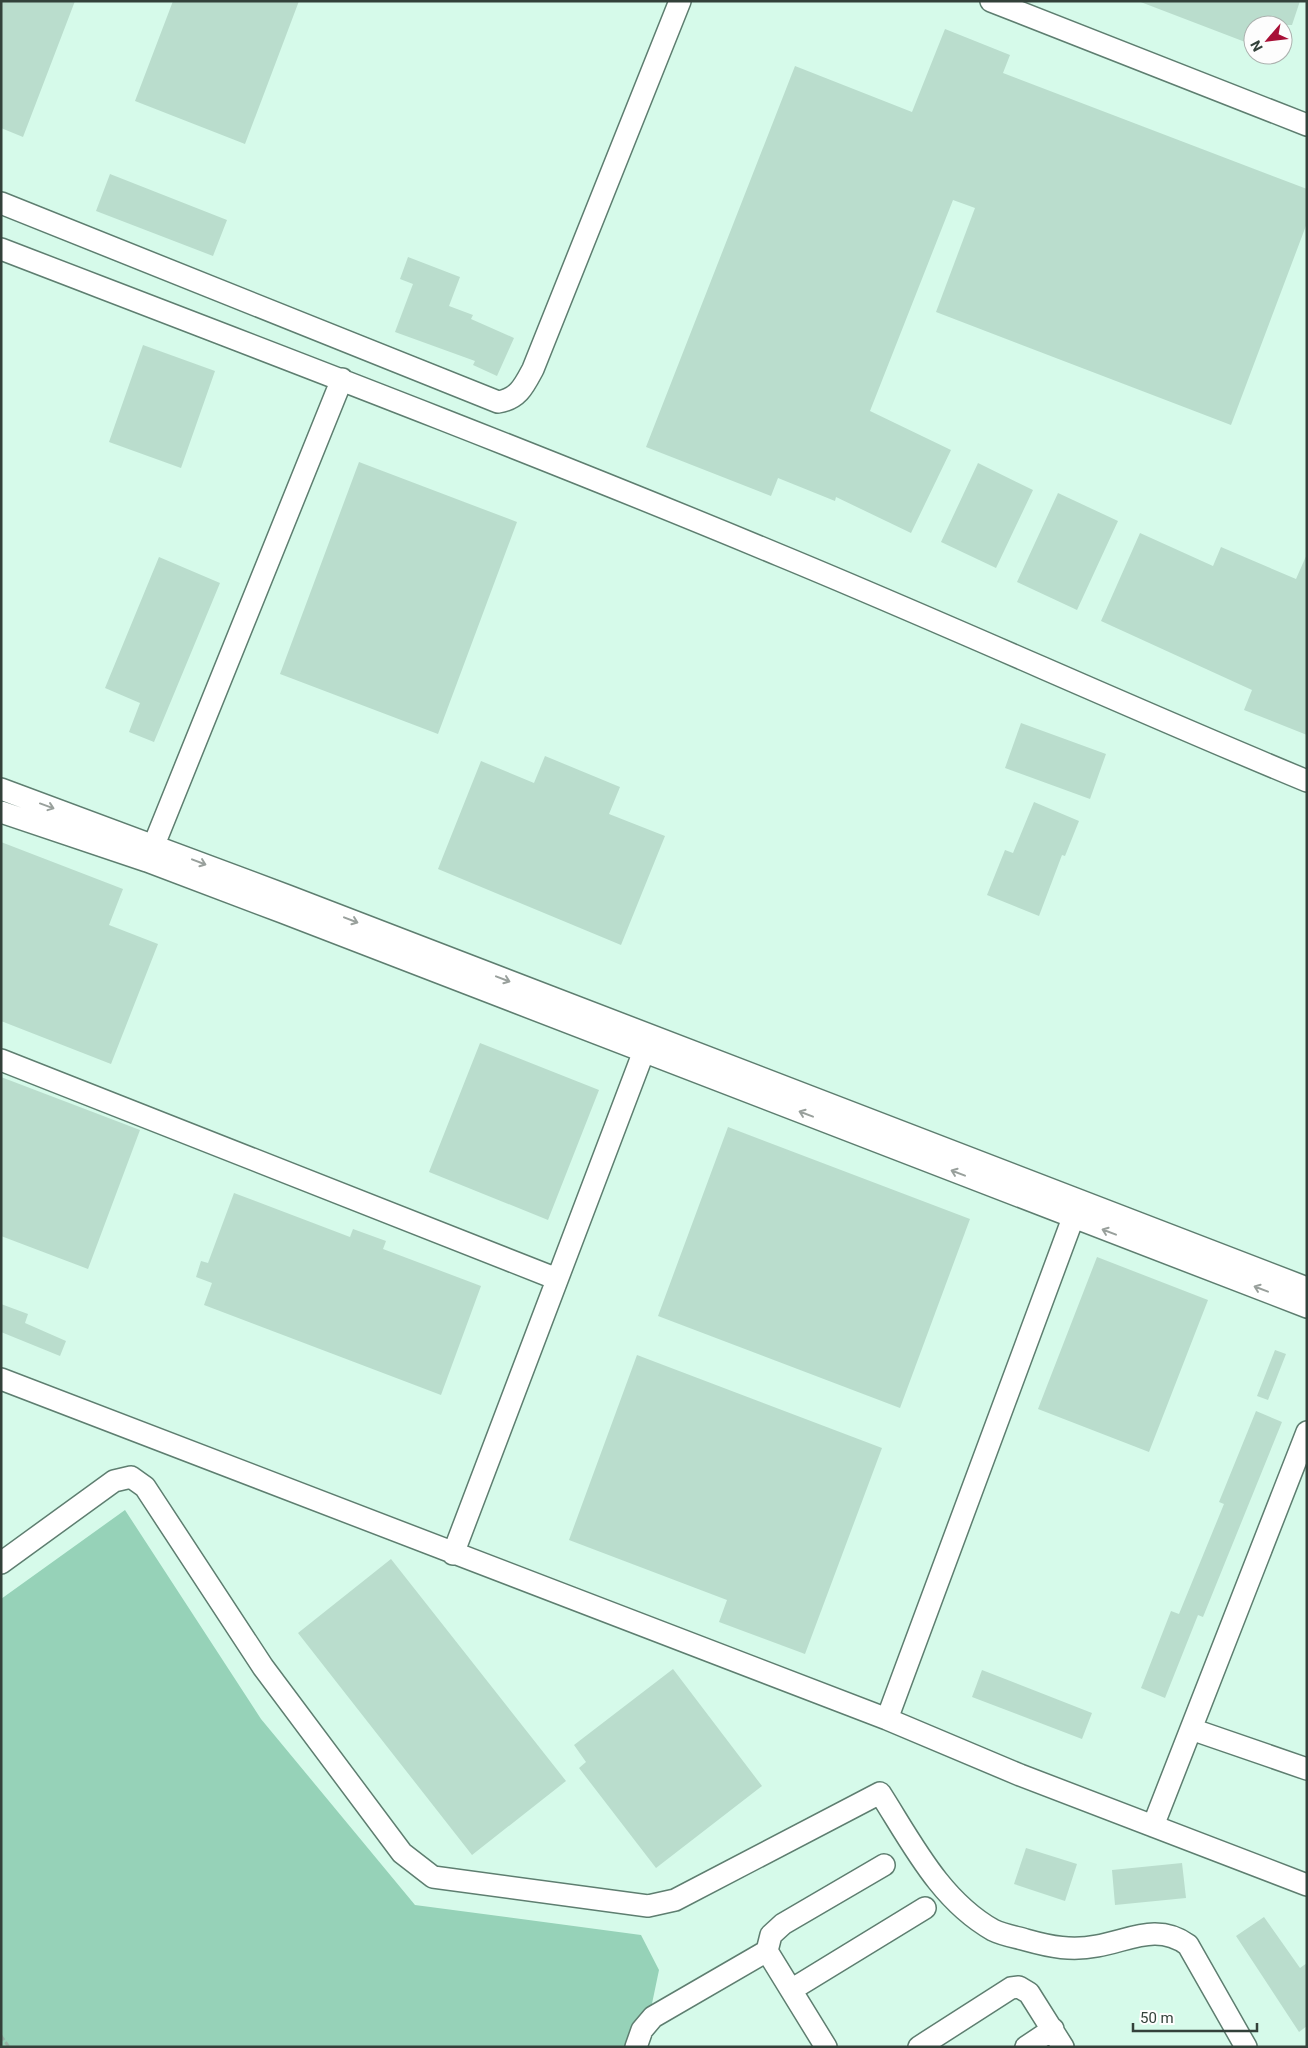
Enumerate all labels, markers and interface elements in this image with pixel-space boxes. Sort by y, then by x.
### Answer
north arrow [1243,15,1293,65]
text: N [1247,38,1266,54]
one-way arrow [39,802,54,811]
one-way arrow [191,858,207,867]
one-way arrow [343,916,358,925]
one-way arrow [495,974,510,984]
one-way arrow [799,1109,814,1119]
one-way arrow [950,1168,966,1177]
one-way arrow [1102,1227,1117,1236]
one-way arrow [1254,1284,1269,1293]
scale bar [1133,2000,1257,2032]
text: 50 m [1140,2009,1174,2027]

